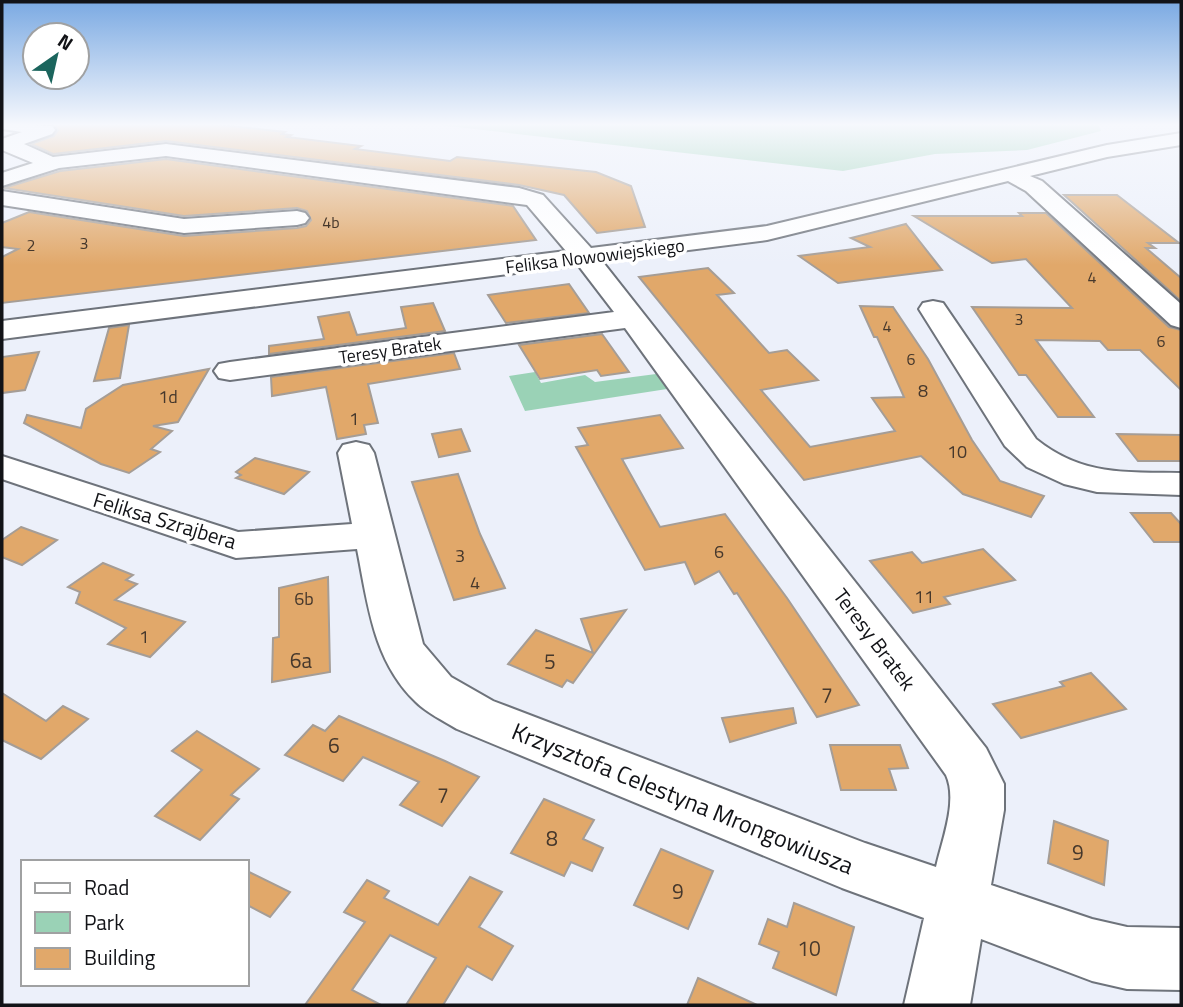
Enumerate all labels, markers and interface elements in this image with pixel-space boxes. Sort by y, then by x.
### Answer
north arrow [21,21,91,91]
text: N [52,26,79,57]
house number: 4b [322,210,340,234]
house number: 3 [80,231,88,255]
street label: Feliksa Nowowiejskiego [504,232,686,280]
house number: 2 [27,233,35,257]
house number: 4 [1088,265,1097,289]
house number: 3 [1015,307,1023,331]
house number: 4 [883,314,892,338]
street label: Teresy Bratek [337,329,443,371]
house number: 6 [1157,329,1166,353]
house number: 6 [907,347,916,371]
house number: 8 [918,377,928,404]
house number: 1d [158,383,178,410]
house number: 1 [349,405,359,432]
house number: 10 [947,438,967,465]
street label: Feliksa Szrajbera [89,483,241,557]
house number: 6 [714,538,724,565]
house number: 3 [455,542,465,569]
house number: 4 [470,569,480,596]
street label: Teresy Bratek [826,581,924,697]
house number: 11 [914,583,934,610]
house number: 6b [294,585,314,612]
house number: 1 [139,623,149,650]
house number: 6a [290,644,313,676]
house number: 5 [544,645,556,677]
house number: 7 [821,679,833,711]
street label: Krzysztofa Celestyna Mrongowiusza [507,713,859,883]
house number: 6 [328,729,340,761]
house number: 7 [437,779,449,811]
house number: 8 [546,822,558,854]
house number: 9 [1072,836,1084,868]
legend [21,860,248,986]
text: Road [84,871,129,903]
house number: 9 [672,875,684,907]
text: Park [84,906,124,938]
house number: 10 [797,932,821,964]
text: Building [84,941,156,973]

